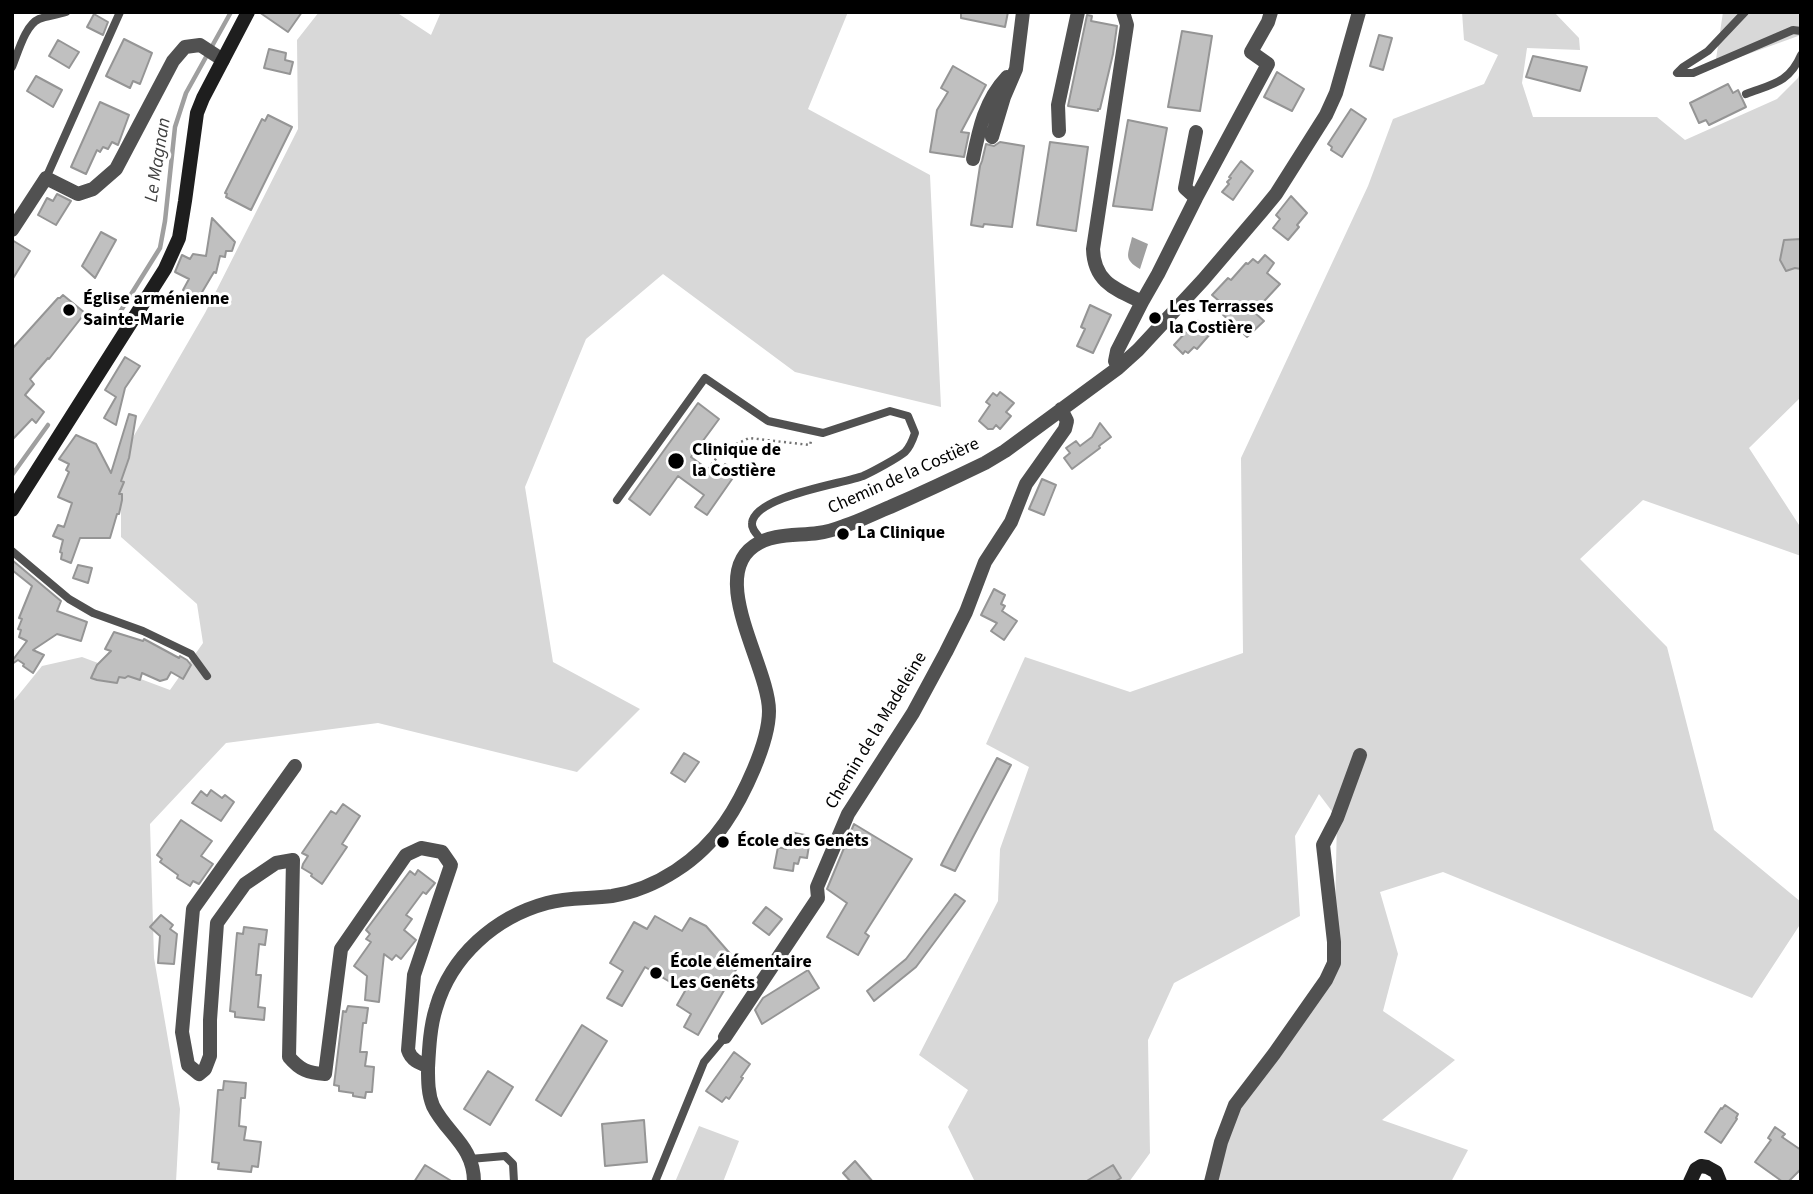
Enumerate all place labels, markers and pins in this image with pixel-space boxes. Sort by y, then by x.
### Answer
place label: Église arménienne Sainte-Marie [83,289,229,332]
place label: Les Terrasses la Costière [1169,297,1273,340]
marker: Église arménienne Sainte-Marie [61,302,77,318]
marker: Les Terrasses la Costière [1147,310,1163,326]
place label: Clinique de la Costière [692,440,781,482]
marker: Clinique de la Costière [666,451,686,471]
place label: La Clinique [857,523,945,545]
marker: La Clinique [835,526,851,542]
place label: École des Genêts [737,831,869,853]
marker: École des Genêts [715,834,731,850]
place label: École élémentaire Les Genêts [670,952,812,995]
marker: École élémentaire Les Genêts [648,965,664,981]

